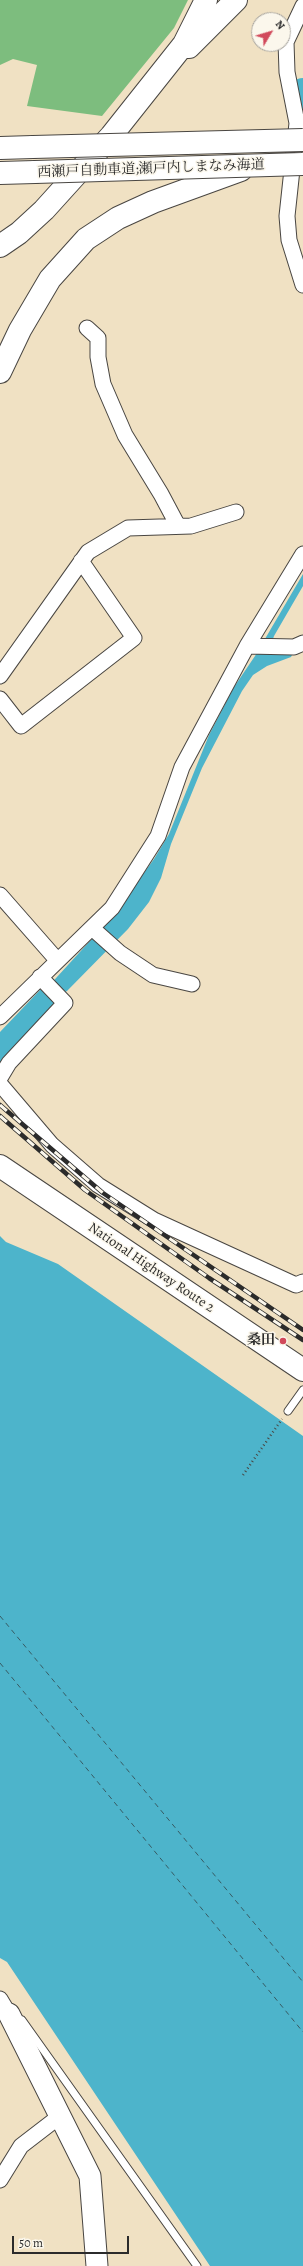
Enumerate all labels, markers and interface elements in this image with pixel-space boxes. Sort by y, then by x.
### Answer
north arrow [251,12,291,52]
text: N [272,17,288,33]
street label: 西瀬戸自動車道;瀬戸内しまなみ海道 [37,157,265,181]
street label: National Highway Route 2 [85,1219,217,1317]
place label: 桑田 [247,1333,275,1349]
marker: 桑田 [278,1336,288,1346]
scale bar [14,2228,131,2254]
text: 50 m [19,2235,43,2251]

